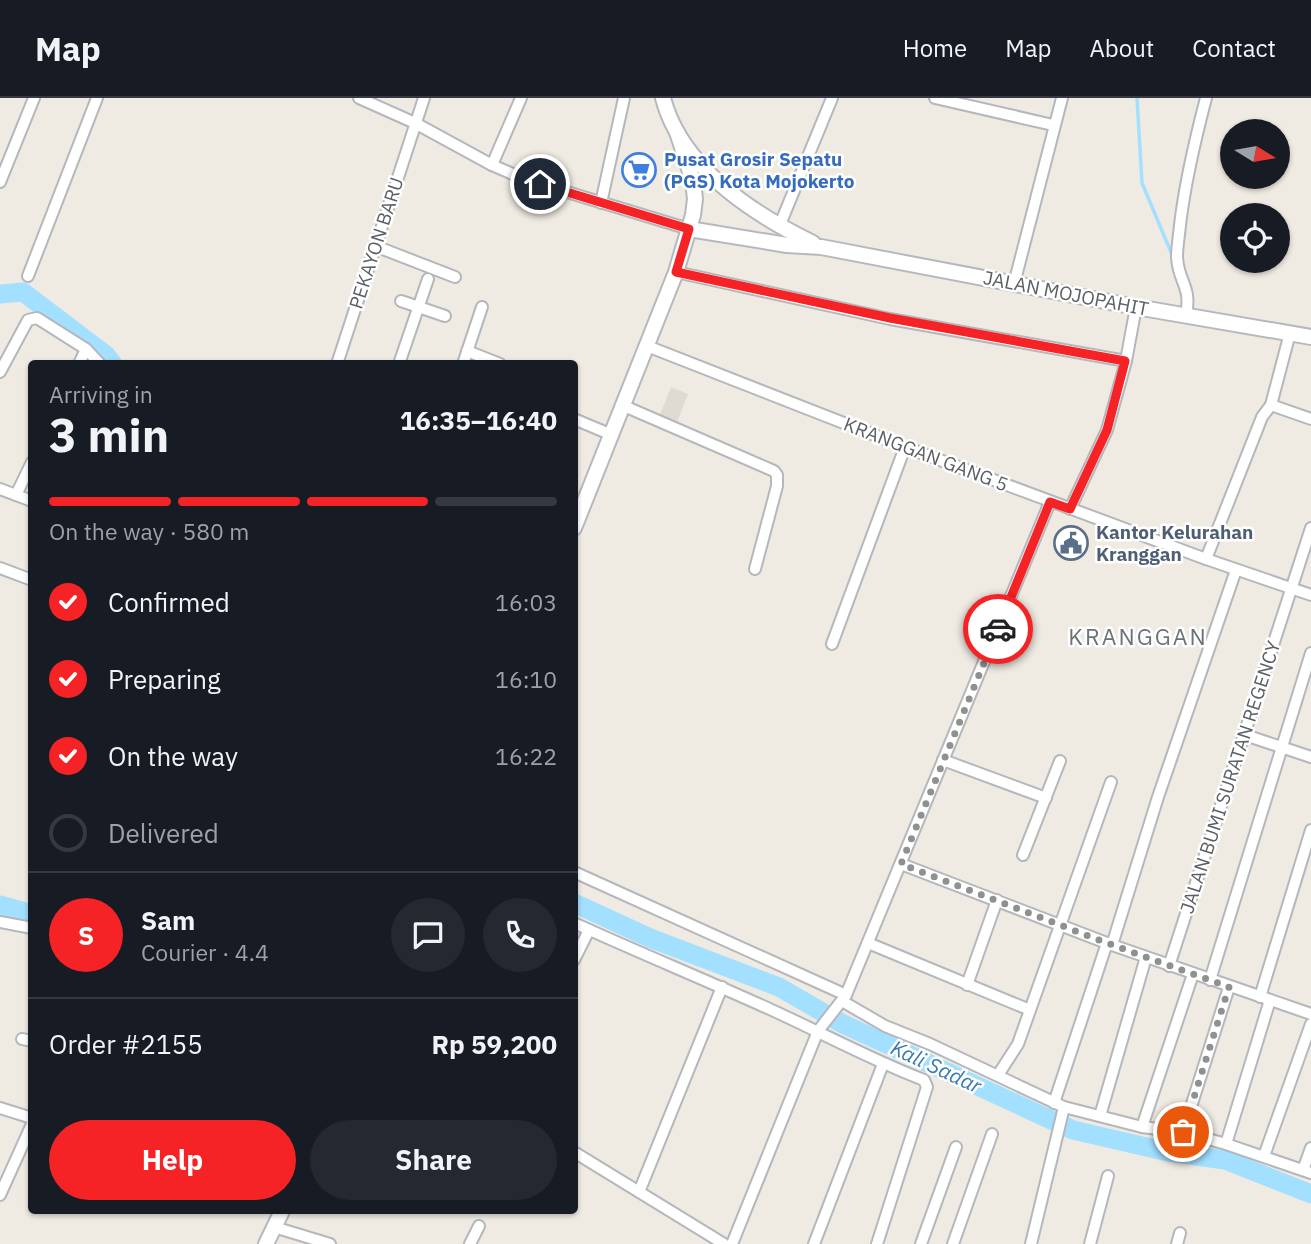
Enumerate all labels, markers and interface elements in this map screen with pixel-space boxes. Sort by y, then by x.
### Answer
text: Map [35,27,101,70]
text: Home [903,32,967,64]
text: Map [1005,32,1051,64]
text: About [1089,32,1154,64]
text: Contact [1192,32,1276,64]
north arrow [1220,119,1290,189]
map controls [1220,119,1290,273]
place label: Pusat Grosir Sepatu (PGS) Kota Mojokerto [664,147,855,193]
supermarket icon: Pusat Grosir Sepatu (PGS) Kota Mojokerto [620,151,658,189]
pin [510,154,570,214]
icon: home [521,165,559,203]
street label: PEKAYON BARU [343,174,409,312]
button: locate [1220,203,1290,273]
street label: JALAN MOJOPAHIT [981,265,1151,321]
text: Arriving in [49,379,153,409]
text: 16:35–16:40 [400,403,557,437]
text: 3 min [49,405,169,465]
street label: KRANGGAN GANG 5 [840,412,1012,496]
text: On the way · 580 m [49,516,249,546]
place label: Kantor Kelurahan Kranggan [1096,520,1253,566]
public building icon: Kantor Kelurahan Kranggan [1052,524,1090,562]
icon: check [49,583,87,621]
text: Confirmed [108,585,230,619]
text: 16:03 [495,587,557,617]
courier [963,594,1033,664]
icon: car [979,610,1017,648]
district label: KRANGGAN [1068,621,1208,651]
street label: JALAN BUMI SURATAN REGENCY [1175,637,1286,916]
icon: check [49,660,87,698]
text: Preparing [108,662,221,696]
text: 16:10 [495,664,557,694]
icon: check [49,737,87,775]
text: On the way [108,739,238,773]
text: 16:22 [495,741,557,771]
text: Delivered [108,816,219,850]
button: chat [391,898,465,972]
button: phone [483,898,557,972]
text: Sam [141,903,195,937]
text: S [78,918,94,952]
text: Courier · 4.4 [141,937,269,967]
text: Order #2155 [49,1027,203,1061]
text: Rp 59,200 [431,1027,557,1061]
water label: Kali Sadar [887,1033,987,1100]
pin [1153,1102,1213,1162]
icon: bag [1164,1113,1202,1151]
button: Help [49,1120,296,1200]
button: Share [310,1120,557,1200]

